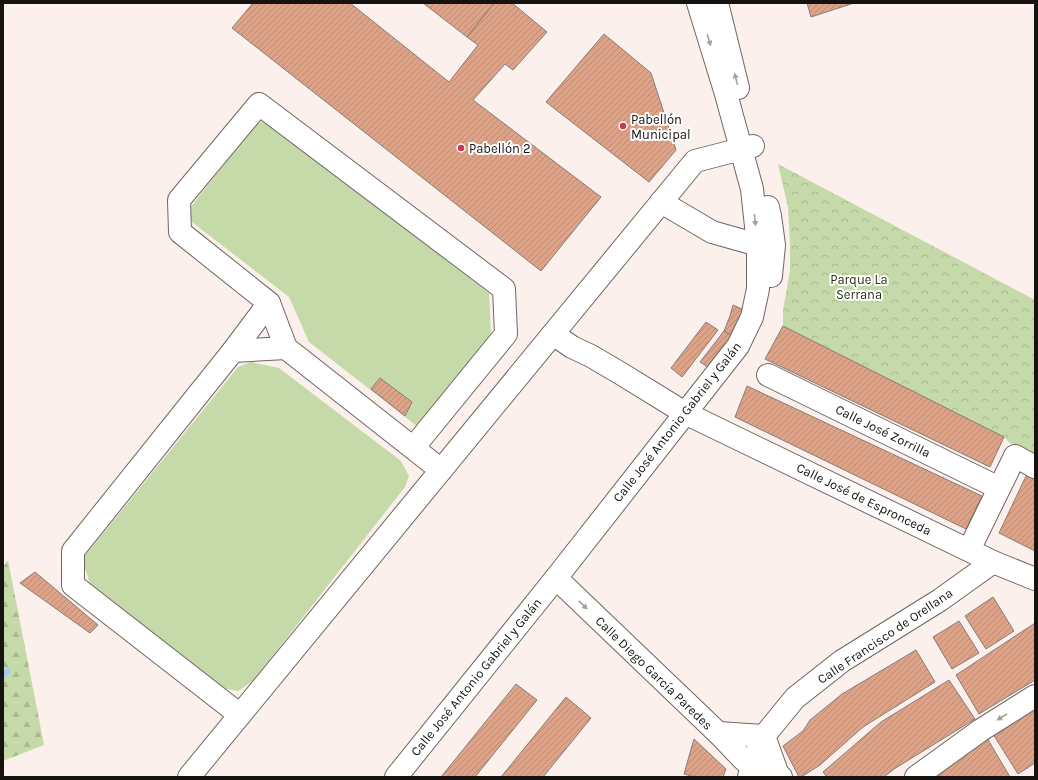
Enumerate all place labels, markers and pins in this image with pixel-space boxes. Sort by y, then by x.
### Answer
place label: Pabellón Municipal [631,112,691,142]
marker: Pabellón Municipal [618,121,628,131]
place label: Pabellón 2 [469,141,531,156]
marker: Pabellón 2 [456,143,466,153]

